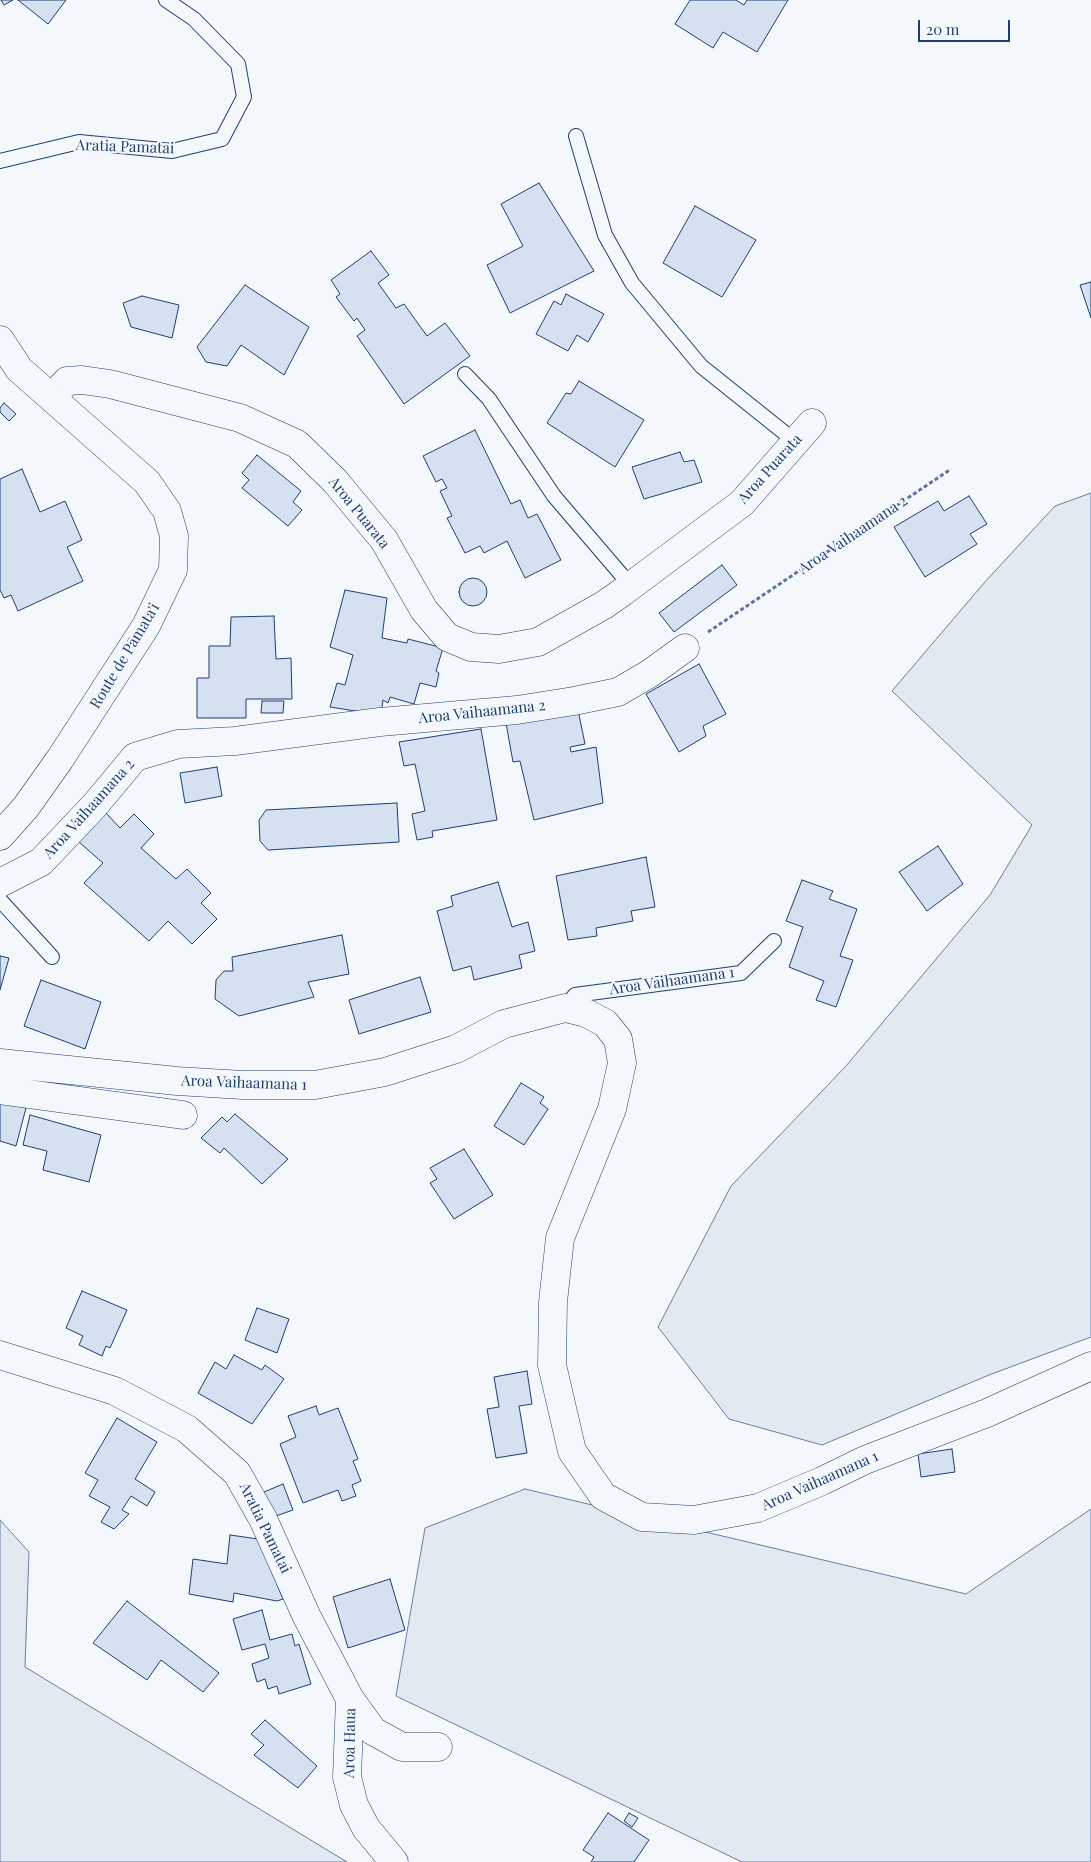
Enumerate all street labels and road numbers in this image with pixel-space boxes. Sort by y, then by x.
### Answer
street label: Aratia Pamatai [75,136,175,158]
street label: Aroa Puarata [734,431,806,507]
street label: Aroa Puarata [325,473,393,553]
street label: Aroa Vaihaamana 2 [795,492,911,578]
street label: Route de Pāmata'i [86,600,164,712]
street label: Aroa Vaihaamana 2 [418,696,546,728]
street label: Aroa Vaihaamana 2 [40,756,138,862]
street label: Aroa Vaihaamana 1 [608,963,736,999]
street label: Aroa Vaihaamana 1 [181,1072,307,1094]
street label: Aroa Vaihaamana 1 [759,1447,881,1515]
street label: Aratia Pamatai [235,1480,295,1576]
street label: Aroa Haua [340,1708,360,1778]

